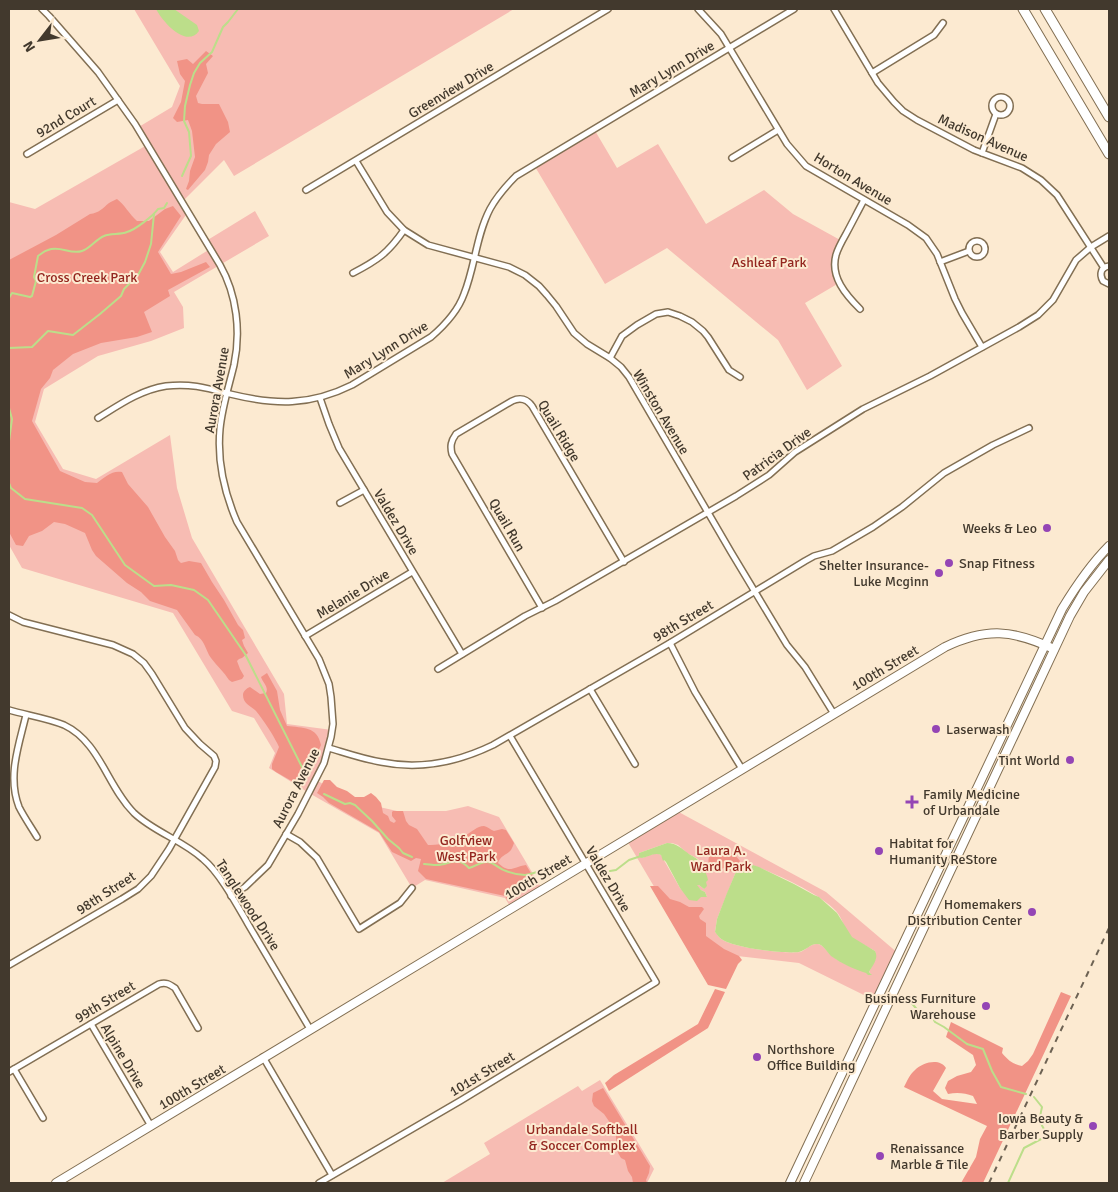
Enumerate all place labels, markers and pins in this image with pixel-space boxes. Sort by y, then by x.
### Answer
place label: Weeks & Leo [962,520,1037,537]
marker: Weeks & Leo [1041,522,1053,534]
place label: Snap Fitness [959,555,1035,572]
place label: Shelter Insurance- Luke Mcginn [819,557,929,590]
marker: Snap Fitness [943,557,955,569]
marker: Shelter Insurance- Luke Mcginn [933,567,945,579]
place label: Laserwash [946,721,1010,738]
marker: Laserwash [930,723,942,735]
place label: Tint World [998,752,1060,769]
marker: Tint World [1064,754,1076,766]
place label: Family Medicine of Urbandale [923,786,1020,819]
marker: Family Medicine of Urbandale [905,795,919,809]
place label: Habitat for Humanity ReStore [889,835,997,868]
marker: Habitat for Humanity ReStore [873,845,885,857]
place label: Homemakers Distribution Center [907,896,1023,929]
marker: Homemakers Distribution Center [1026,906,1038,918]
place label: Business Furniture Warehouse [864,990,976,1023]
marker: Business Furniture Warehouse [980,1000,992,1012]
place label: Northshore Office Building [767,1041,855,1074]
marker: Northshore Office Building [751,1051,763,1063]
place label: Iowa Beauty & Barber Supply [998,1110,1083,1143]
marker: Iowa Beauty & Barber Supply [1087,1120,1099,1132]
place label: Renaissance Marble & Tile [890,1140,968,1173]
marker: Renaissance Marble & Tile [874,1150,886,1162]

